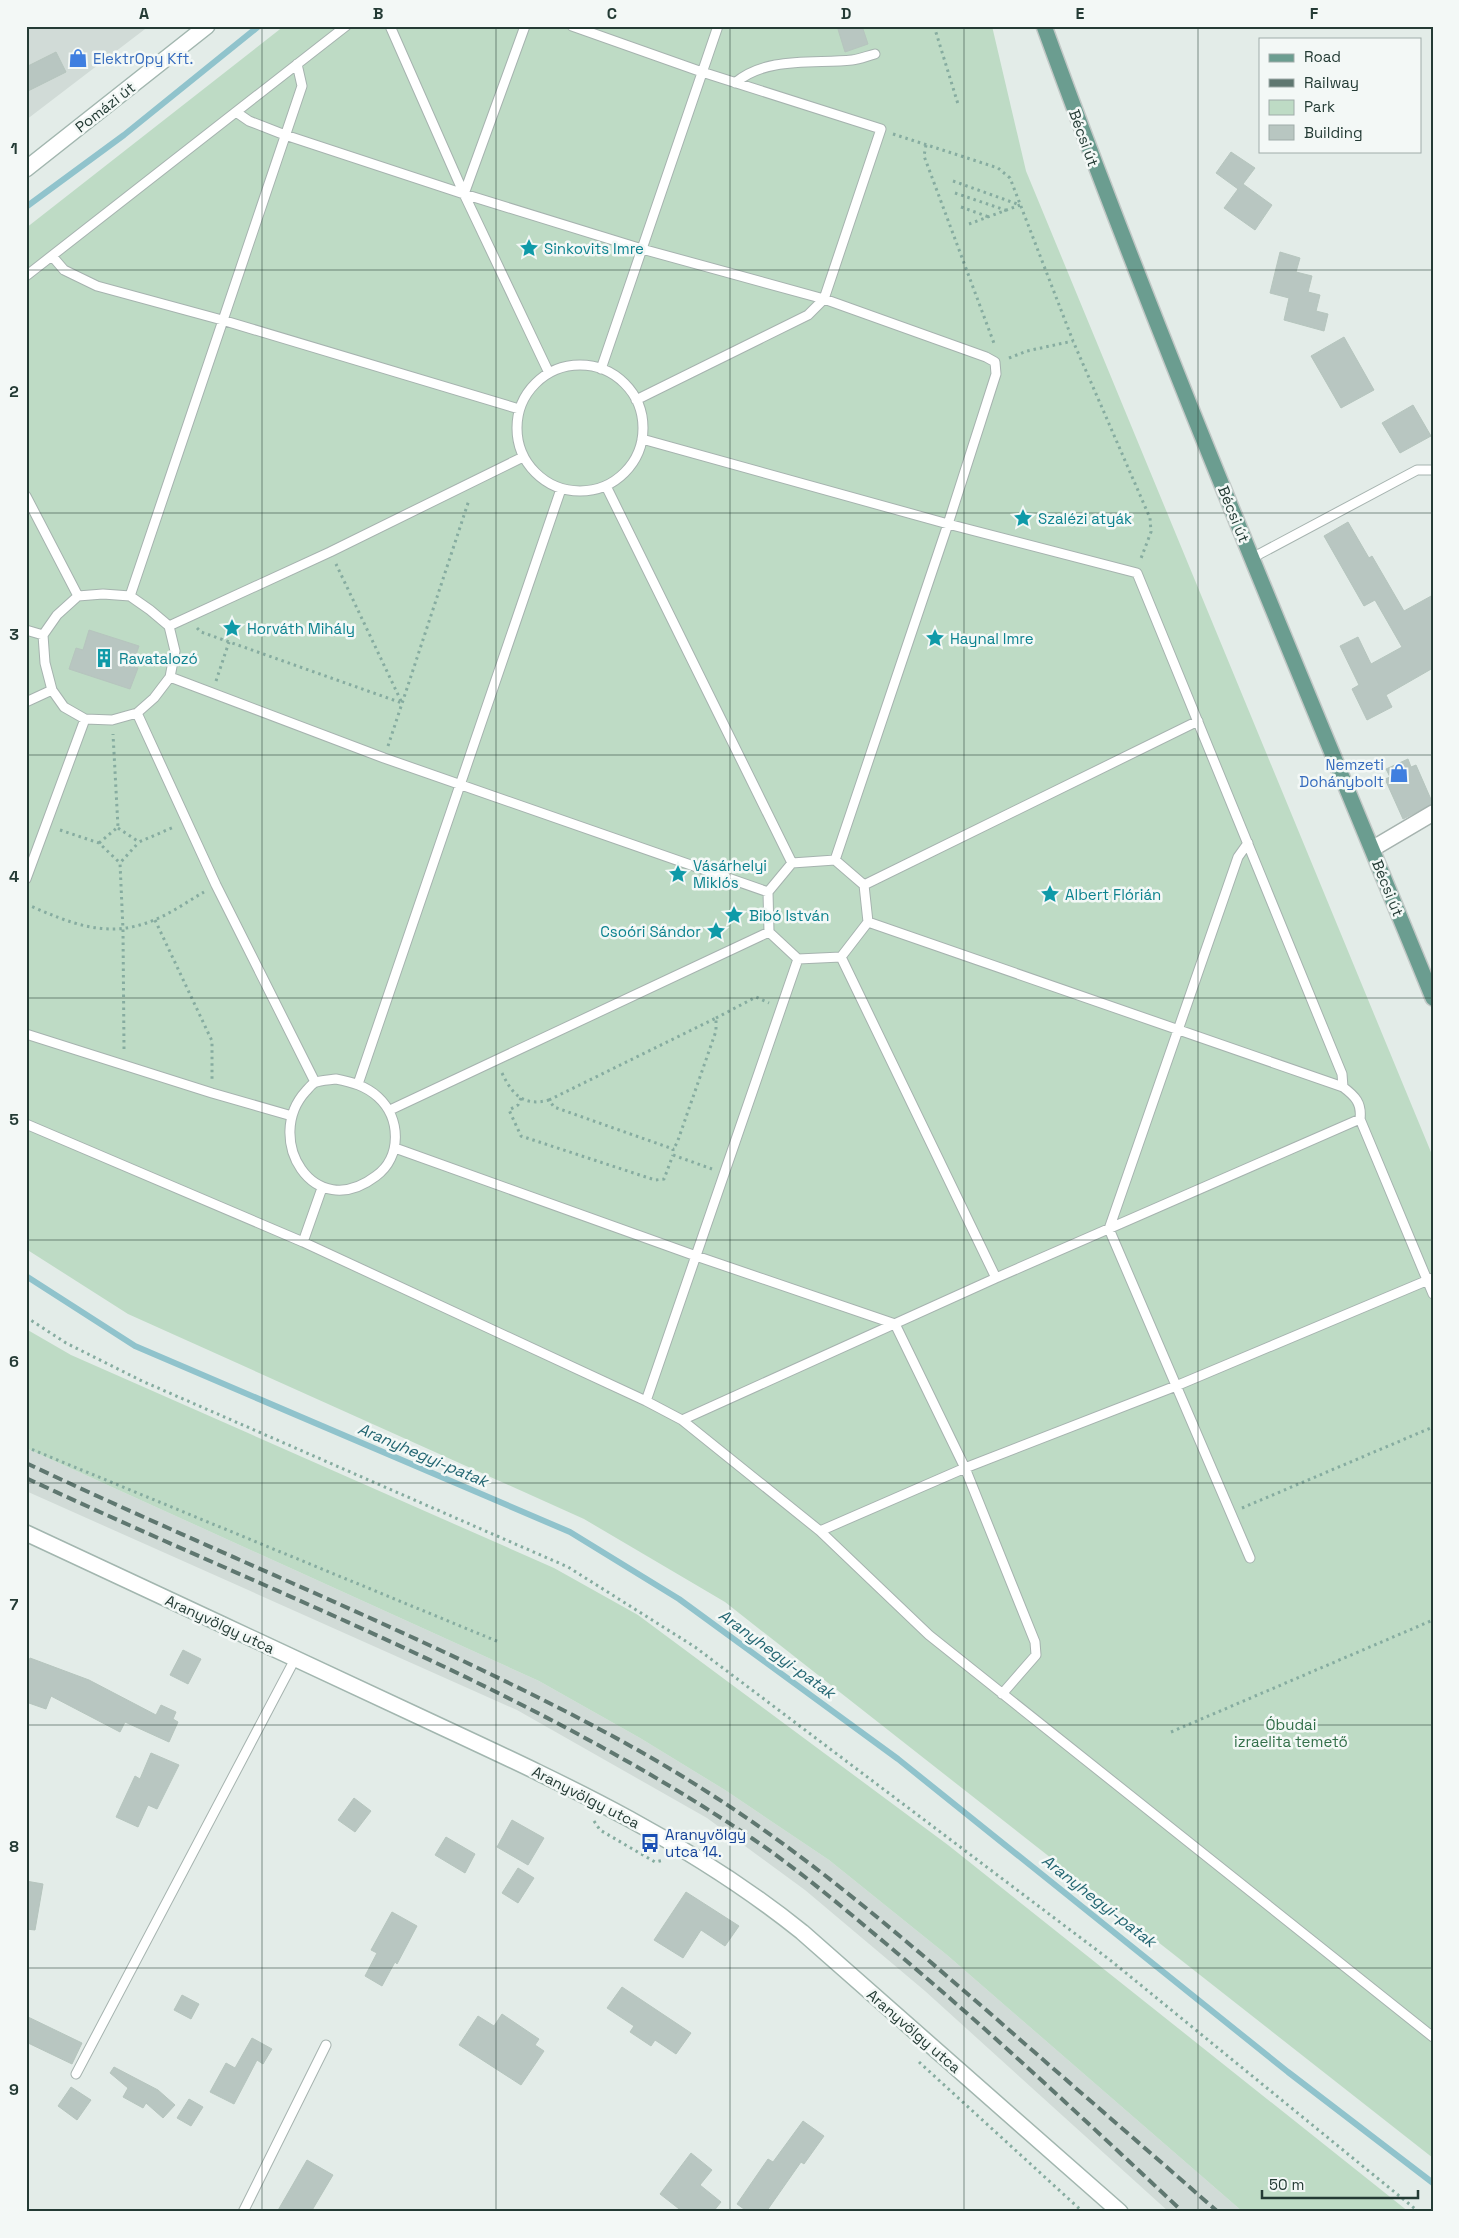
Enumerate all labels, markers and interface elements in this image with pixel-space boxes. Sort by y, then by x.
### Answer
text: A [139,3,149,24]
text: B [373,3,383,24]
text: C [607,3,617,24]
text: D [841,3,851,24]
text: E [1076,3,1085,24]
text: F [1310,3,1319,24]
legend [1259,38,1422,152]
shop icon: ElektrOpy Kft. [67,47,89,69]
text: Road [1304,47,1341,66]
place label: ElektrOpy Kft. [93,49,193,68]
text: Railway [1304,73,1359,92]
street label: Pomázi út [71,78,139,136]
text: Park [1304,97,1335,116]
street label: Bécsi út [1065,107,1103,169]
text: Building [1304,123,1363,142]
text: 1 [10,138,18,159]
place icon: Sinkovits Imre [518,237,540,259]
place label: Sinkovits Imre [544,239,644,258]
text: 2 [9,381,19,402]
street label: Bécsi út [1214,483,1254,545]
place icon: Szalézi atyák [1012,507,1034,529]
place label: Szalézi atyák [1038,509,1132,528]
place icon: Horváth Mihály [221,617,243,639]
place label: Horváth Mihály [247,619,355,638]
text: 3 [9,624,19,645]
place icon: Haynal Imre [924,627,946,649]
place label: Haynal Imre [950,629,1034,648]
building icon: Ravatalozó [93,647,115,669]
place label: Ravatalozó [119,649,198,668]
place label: Nemzeti Dohánybolt [1299,755,1384,791]
shop icon: Nemzeti Dohánybolt [1388,762,1410,784]
place label: Vásárhelyi Miklós [693,856,767,892]
street label: Bécsi út [1368,857,1408,919]
place icon: Vásárhelyi Miklós [667,863,689,885]
text: 4 [9,866,19,887]
place icon: Albert Flórián [1039,883,1061,905]
place label: Albert Flórián [1065,885,1161,904]
place icon: Bibó István [723,904,745,926]
place label: Bibó István [749,906,829,925]
place icon: Csoóri Sándor [705,920,727,942]
place label: Csoóri Sándor [600,922,701,941]
text: 5 [9,1109,19,1130]
text: 6 [9,1351,19,1372]
water label: Aranyhegyi-patak [355,1418,493,1493]
street label: Aranyvölgy utca [162,1590,278,1658]
text: 7 [10,1594,19,1615]
water label: Aranyhegyi-patak [715,1605,841,1705]
park label: Óbudai izraelita temető [1234,1715,1348,1751]
street label: Aranyvölgy utca [529,1762,643,1833]
place label: Aranyvölgy utca 14. [665,1825,746,1861]
bus stop icon: Aranyvölgy utca 14. [639,1832,661,1854]
text: 8 [9,1836,19,1857]
water label: Aranyhegyi-patak [1038,1850,1162,1954]
street label: Aranyvölgy utca [863,1985,965,2077]
text: 9 [9,2079,19,2100]
scale bar [1262,2168,1418,2200]
text: 50 m [1269,2175,1304,2194]

